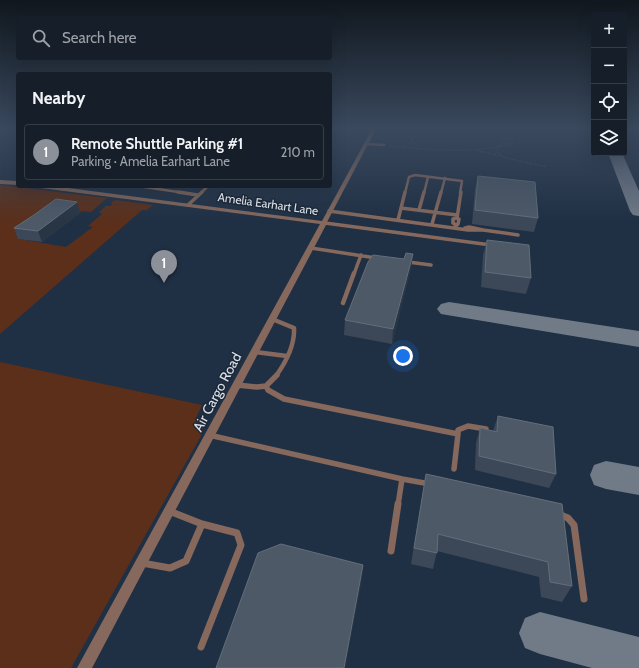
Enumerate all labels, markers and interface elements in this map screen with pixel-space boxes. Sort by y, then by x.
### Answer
map controls [591,12,627,156]
button: + [591,12,627,48]
search box [16,16,332,60]
icon: search [30,27,52,49]
text: Search here [62,29,137,47]
button: − [591,48,627,84]
button: locate [591,84,627,120]
text: Nearby [32,88,85,108]
button: layers [591,120,627,156]
text: Remote Shuttle Parking #1 [71,135,243,153]
text: 1 [44,144,48,160]
text: 210 m [281,144,315,160]
text: Parking · Amelia Earhart Lane [71,153,230,169]
street label: Amelia Earhart Lane [217,189,319,218]
pin: 1 [151,250,177,283]
your location [393,346,413,366]
street label: Air Cargo Road [189,349,245,435]

